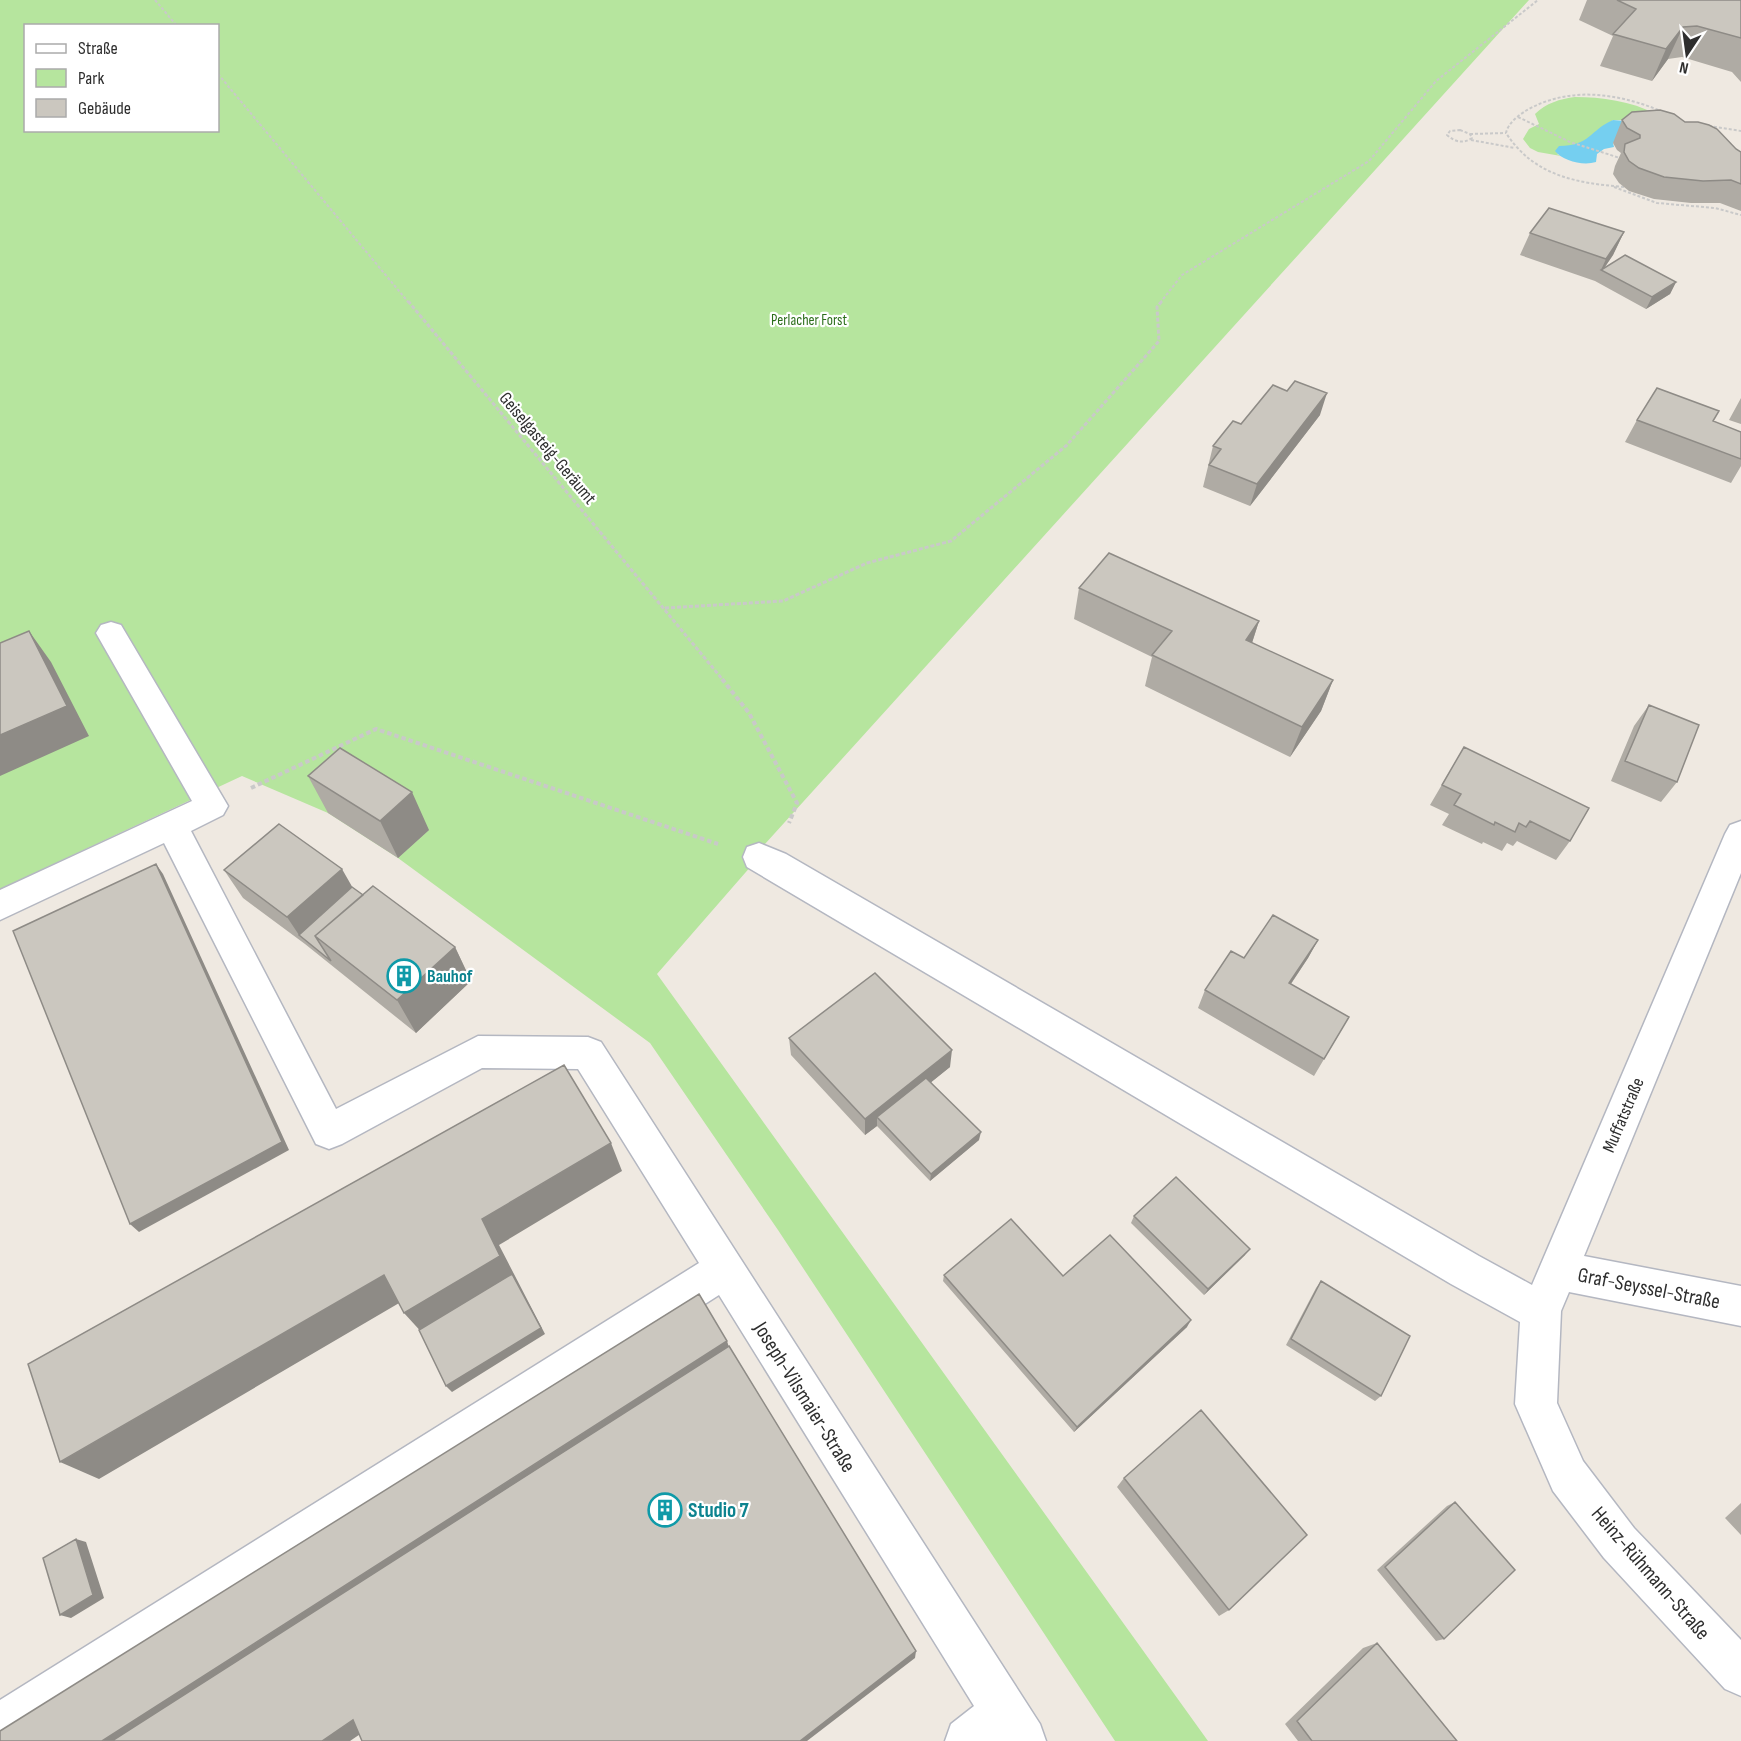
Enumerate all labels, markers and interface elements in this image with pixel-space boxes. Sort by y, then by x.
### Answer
legend [24,24,219,132]
north arrow [1657,24,1717,84]
text: Straße [78,38,118,59]
text: N [1678,57,1690,77]
text: Park [78,68,104,89]
text: Gebäude [78,98,131,119]
park label: Perlacher Forst [771,311,847,330]
street label: Geiselgasteig-Geräumt [495,388,601,509]
building icon: Bauhof [386,958,422,994]
place label: Bauhof [427,966,473,987]
street label: Muffatstraße [1598,1075,1649,1156]
street label: Graf-Seyssel-Straße [1576,1262,1722,1315]
street label: Joseph-Vilsmaier-Straße [748,1317,861,1477]
building icon: Studio 7 [647,1492,683,1528]
place label: Studio 7 [688,1498,749,1523]
street label: Heinz-Rühmann-Straße [1586,1502,1715,1645]

